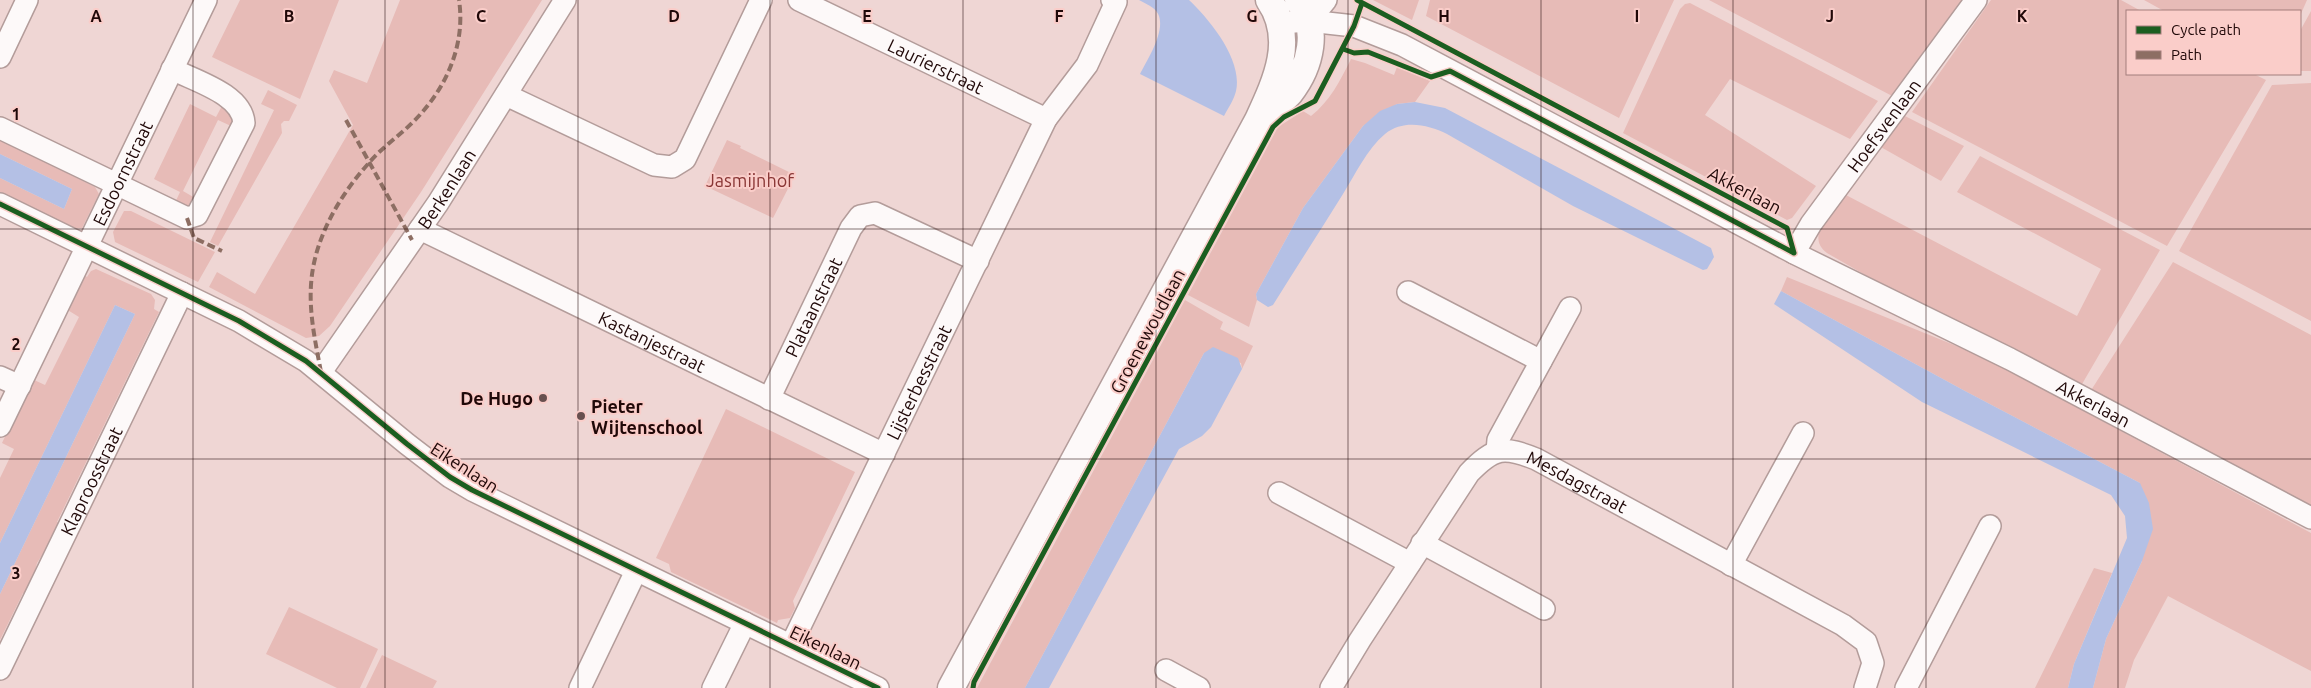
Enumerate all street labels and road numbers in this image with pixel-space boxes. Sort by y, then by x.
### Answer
street label: Laurierstraat [885,34,987,98]
street label: Hoefsvenlaan [1843,75,1924,176]
street label: Esdoornstraat [89,117,156,229]
street label: Berkenlaan [413,145,479,232]
street label: Akkerlaan [1705,162,1785,218]
street label: Plataanstraat [781,254,845,360]
street label: Groenewoudlaan [1106,265,1188,397]
street label: Kastanjestraat [595,307,709,376]
street label: Lijsterbesstraat [882,322,955,443]
street label: Akkerlaan [2054,376,2134,431]
street label: Klaproosstraat [56,423,126,539]
street label: Eikenlaan [427,438,503,496]
street label: Mesdagstraat [1524,446,1631,516]
street label: Eikenlaan [787,621,865,673]

